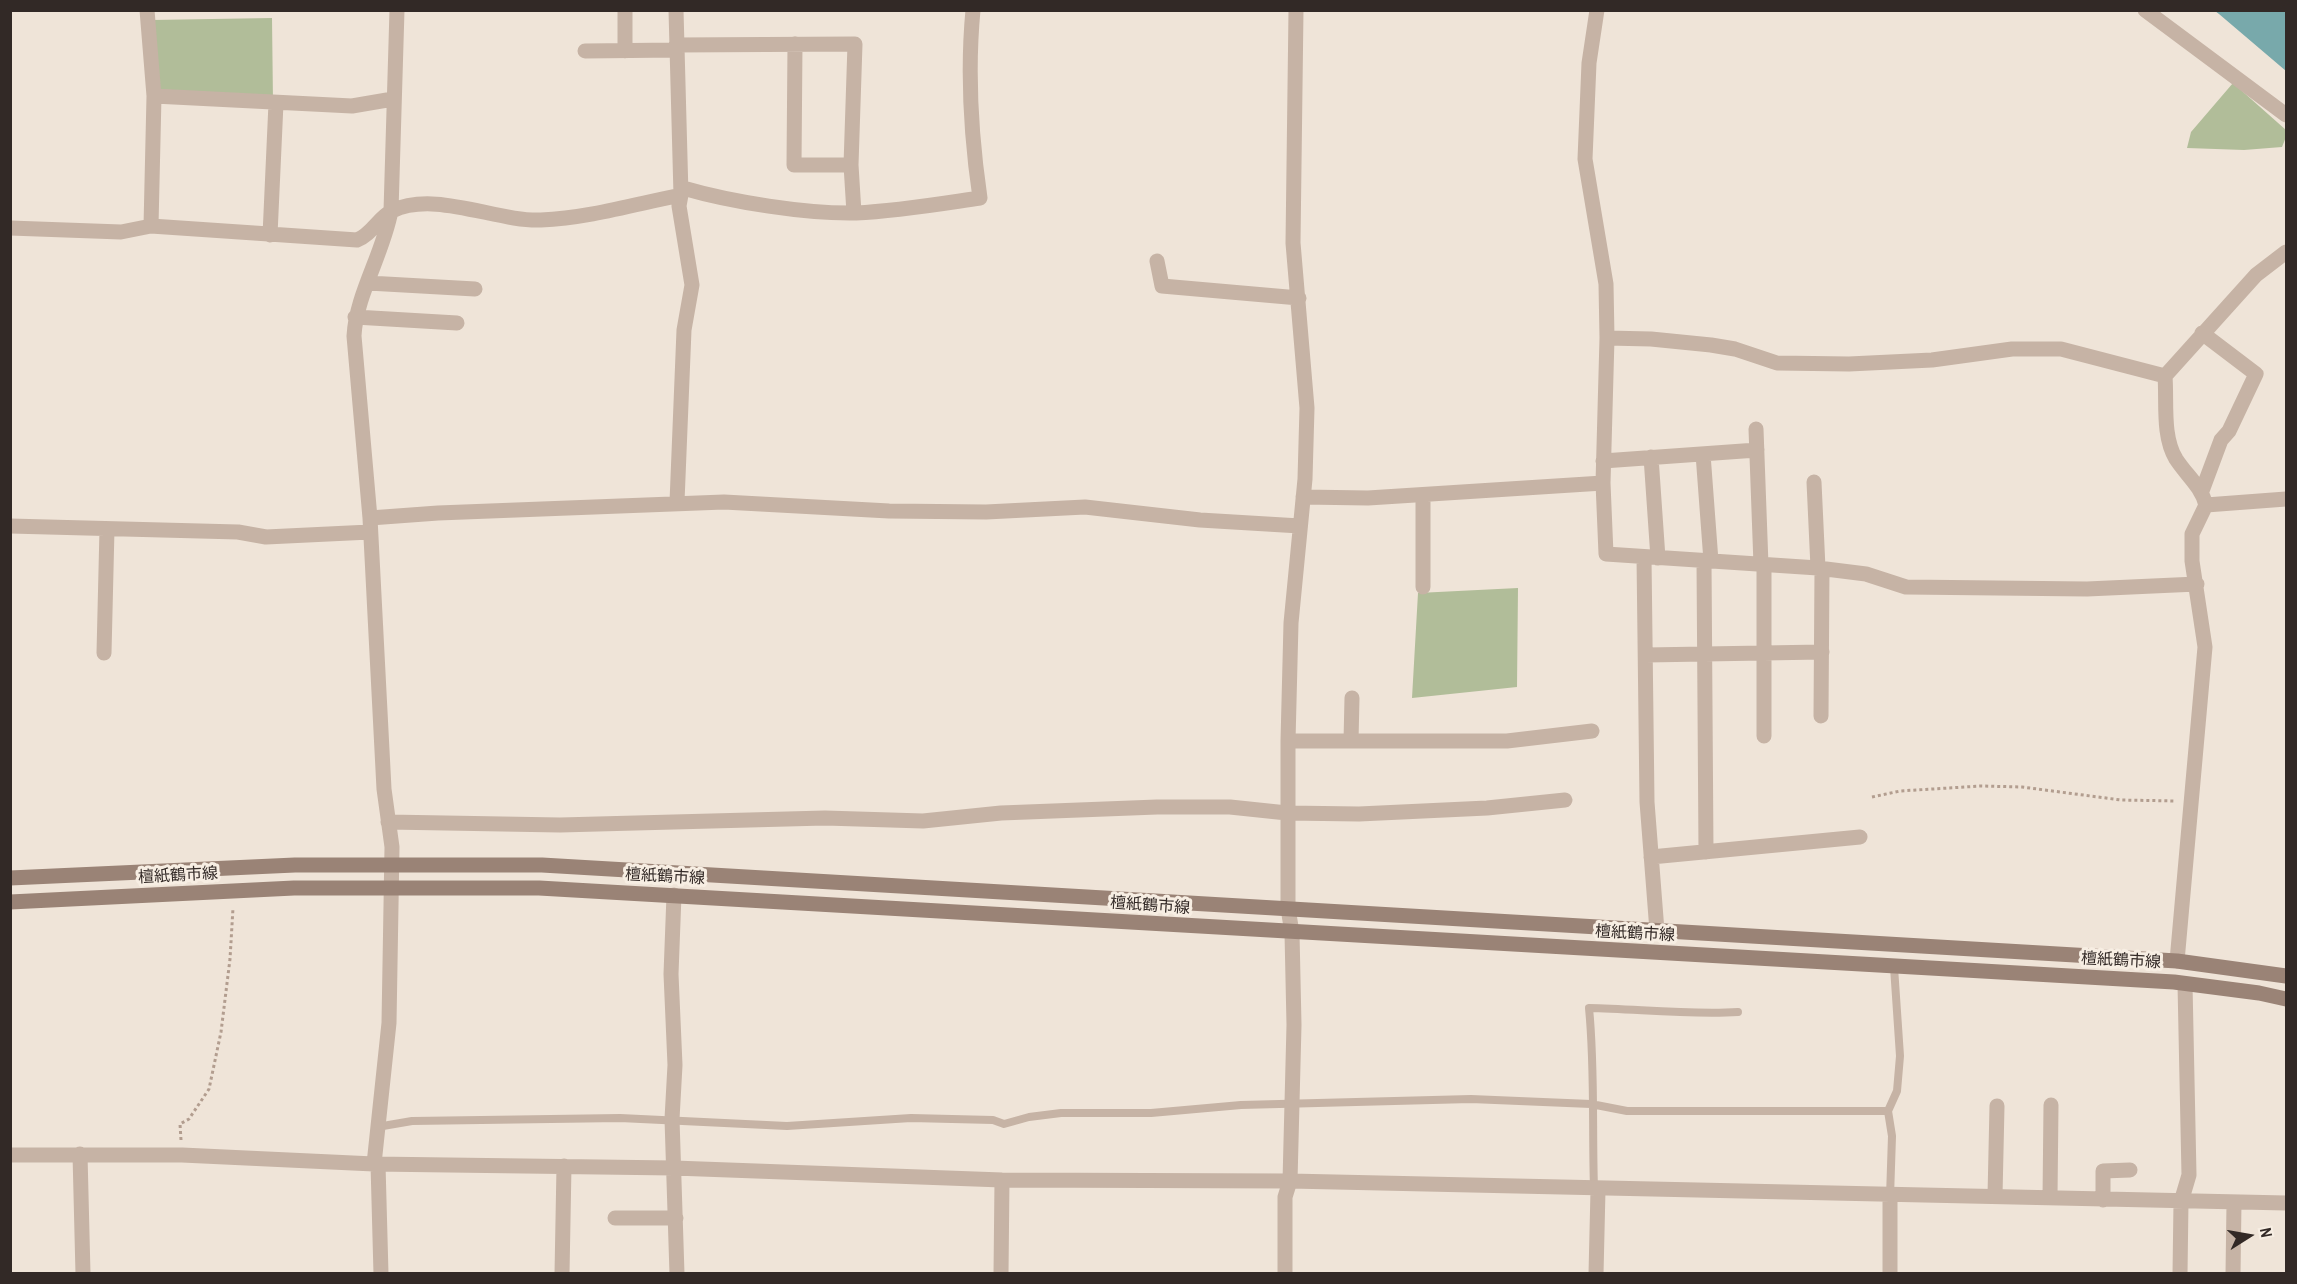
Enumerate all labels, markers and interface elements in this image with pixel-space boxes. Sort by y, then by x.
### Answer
street label: 檀紙鶴市線 [138,864,218,888]
street label: 檀紙鶴市線 [625,865,705,889]
street label: 檀紙鶴市線 [1109,894,1191,918]
street label: 檀紙鶴市線 [1595,922,1675,946]
street label: 檀紙鶴市線 [2081,949,2161,973]
north arrow [2219,1206,2279,1266]
text: N [2255,1226,2278,1239]

